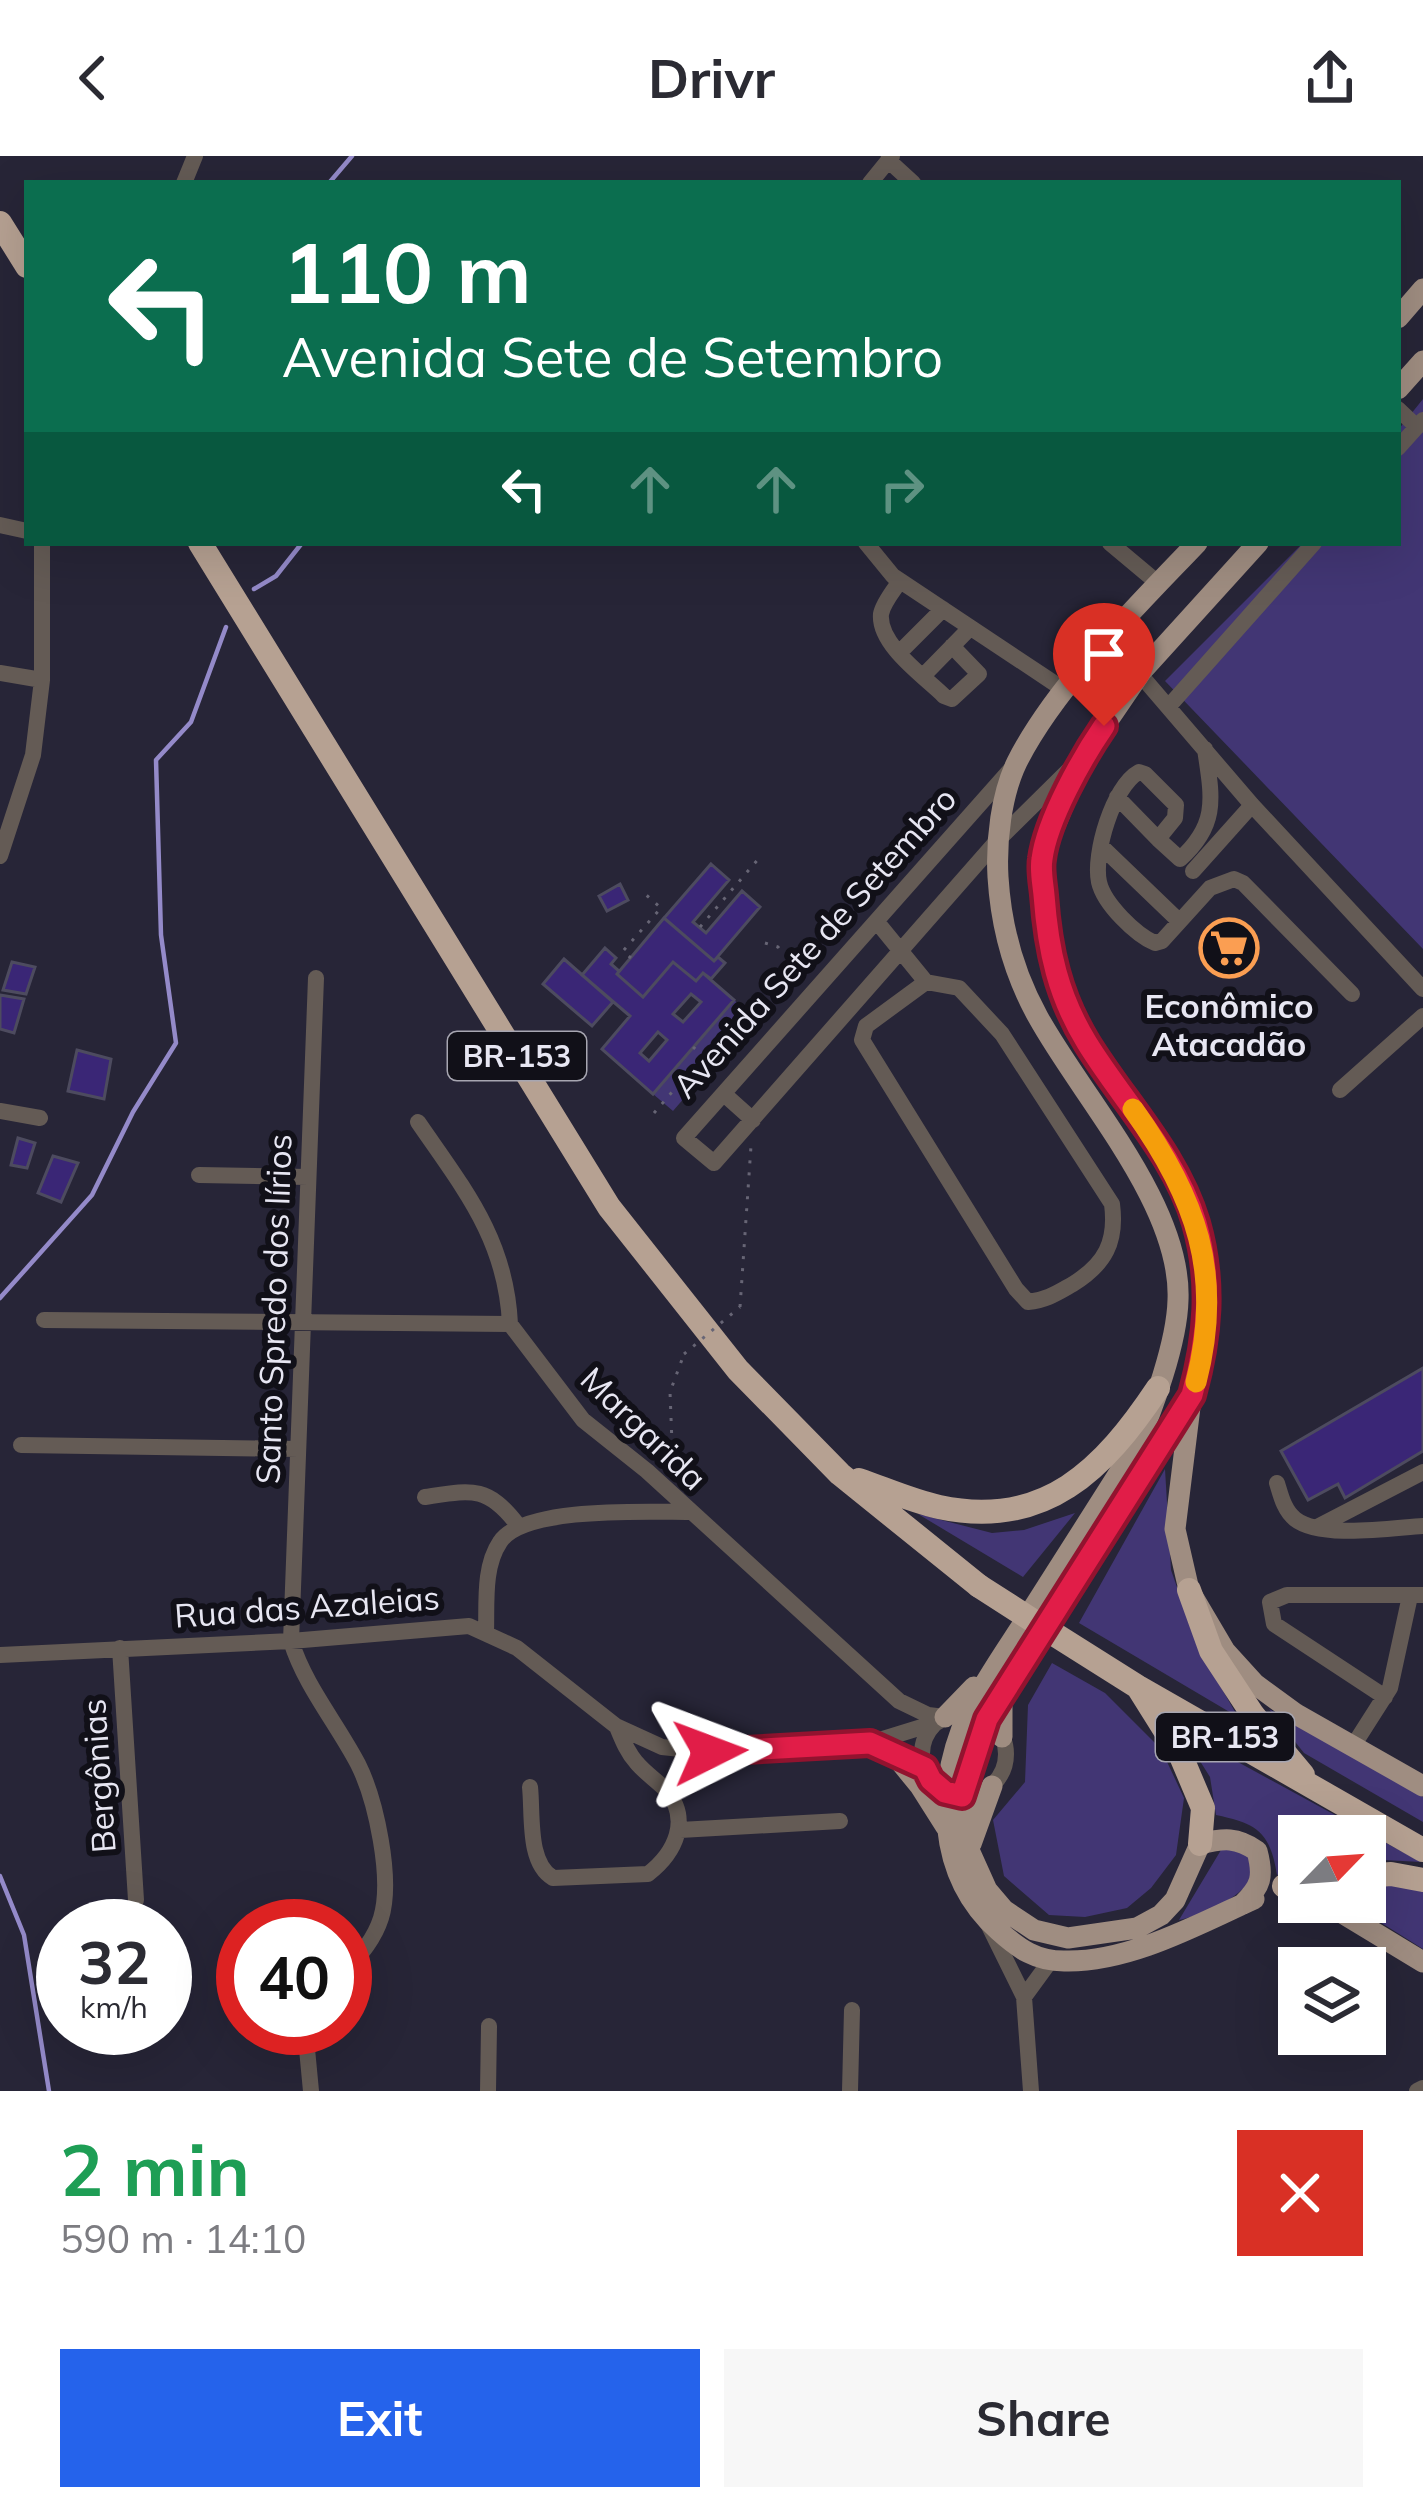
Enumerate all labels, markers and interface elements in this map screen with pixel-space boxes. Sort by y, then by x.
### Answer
text: Drivr [648,44,775,112]
icon: back [60,45,126,111]
icon: share [1297,45,1363,111]
text: 110 m [282,219,532,324]
icon: left [84,228,240,384]
text: Avenida Sete de Setembro [282,323,943,391]
icon: left [491,456,557,522]
icon: ahead [617,456,683,522]
icon: ahead [743,456,809,522]
icon: right [869,456,935,522]
pin [1053,603,1155,726]
icon: arrive [1071,621,1137,687]
street label: Avenida Sete de Setembro [664,778,964,1106]
supermarket icon: Econômico Atacadão [1198,917,1260,979]
place label: Econômico Atacadão [1145,985,1313,1064]
road number: BR-153 [448,1032,586,1080]
street label: Santo Spredo dos lírios [246,1133,300,1485]
street label: Margarida [573,1358,715,1498]
street label: Rua das Azaleias [173,1576,441,1636]
position arrow [647,1689,773,1815]
street label: Bergônias [72,1698,124,1854]
road number: BR-153 [1156,1713,1294,1761]
north arrow [1278,1815,1386,1923]
map controls [1278,1815,1386,2055]
speed limit sign: 40 [216,1899,372,2055]
text: 32 [78,1924,150,1999]
button: layers [1278,1947,1386,2055]
text: km/h [80,1988,148,2026]
text: 2 min [60,2124,250,2214]
button: close [1237,2130,1363,2256]
text: 590 m · 14:10 [60,2214,306,2263]
button: Exit [60,2349,700,2487]
button: Share [724,2349,1363,2487]

